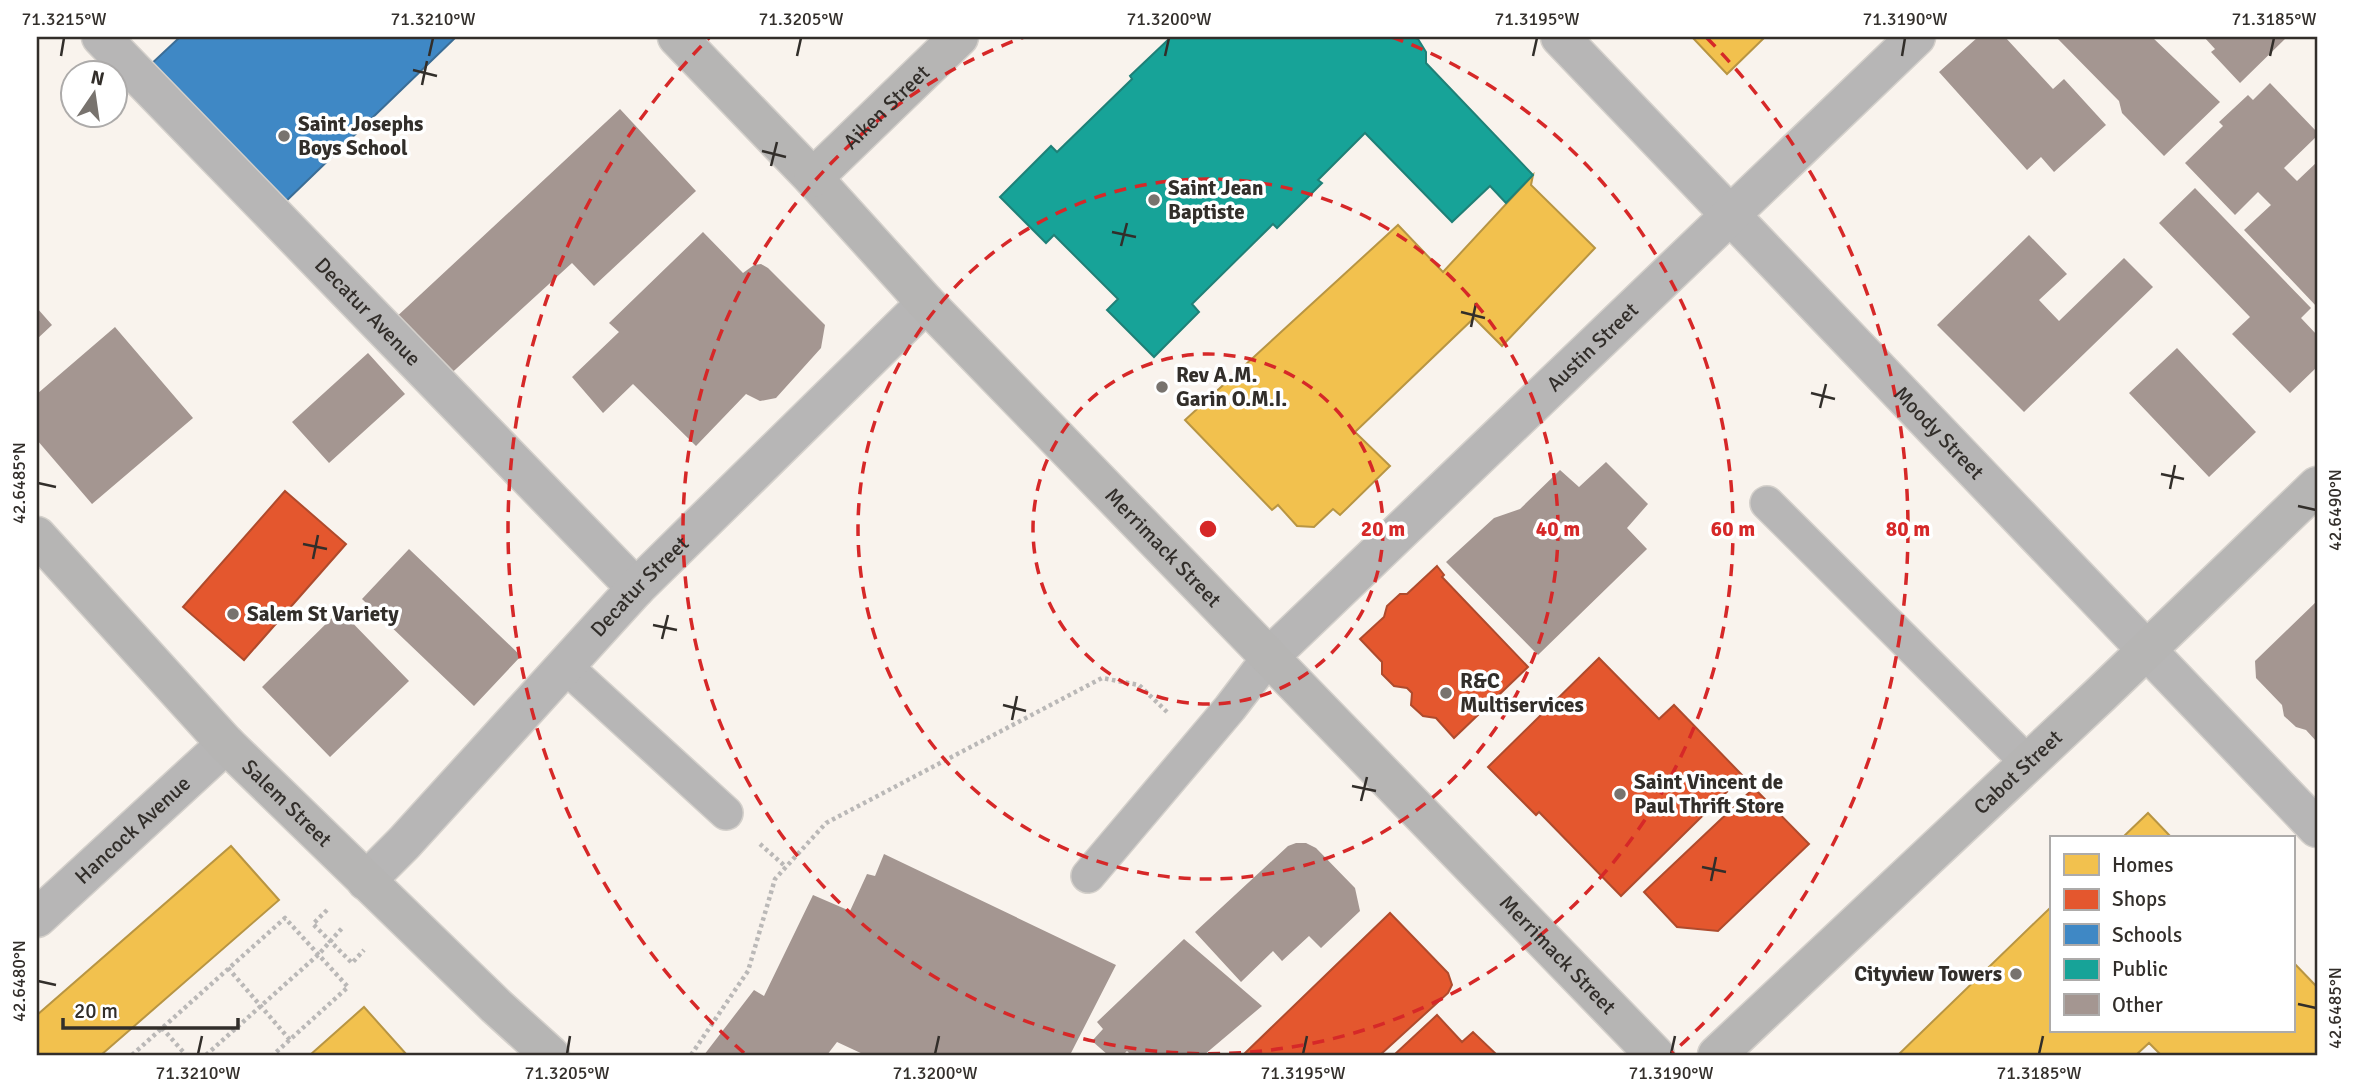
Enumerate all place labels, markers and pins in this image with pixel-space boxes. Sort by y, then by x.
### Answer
place label: Saint Josephs Boys School [298,111,423,161]
marker: Saint Josephs Boys School [276,128,292,144]
place label: Saint Jean Baptiste [1168,175,1263,225]
marker: Saint Jean Baptiste [1146,192,1162,208]
place label: Rev A.M. Garin O.M.I. [1176,362,1287,412]
marker: Rev A.M. Garin O.M.I. [1154,379,1170,395]
centre of rings [1196,517,1220,541]
place label: Salem St Variety [247,601,399,627]
marker: Salem St Variety [225,606,241,622]
place label: R&C Multiservices [1460,668,1584,718]
marker: R&C Multiservices [1438,685,1454,701]
place label: Saint Vincent de Paul Thrift Store [1634,769,1784,819]
marker: Saint Vincent de Paul Thrift Store [1612,786,1628,802]
place label: Cityview Towers [1854,961,2002,987]
marker: Cityview Towers [2008,966,2024,982]

